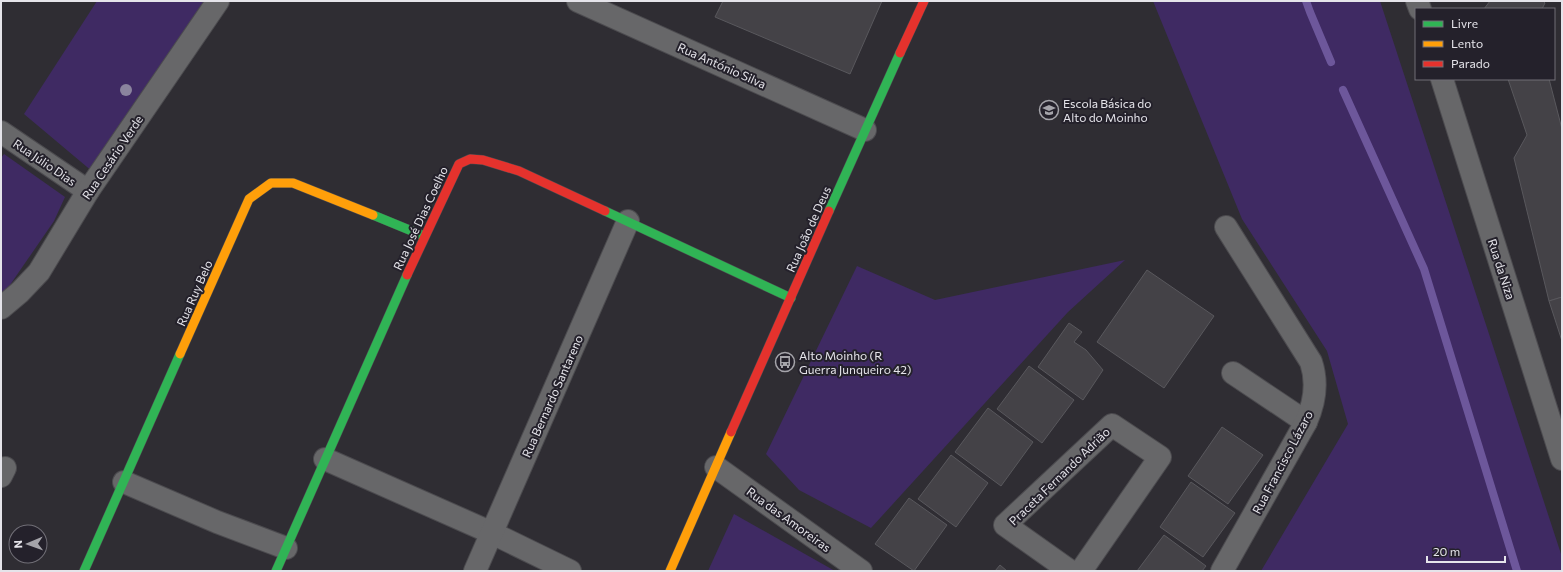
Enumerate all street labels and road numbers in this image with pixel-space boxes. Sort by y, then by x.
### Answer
street label: Rua António Silva [676,39,768,91]
street label: Rua Cesário Verde [79,112,145,202]
street label: Rua Júlio Dias [10,136,79,189]
street label: Rua José Dias Coelho [390,164,451,272]
street label: Rua João de Deus [783,184,834,275]
street label: Rua da Niza [1486,237,1518,301]
street label: Rua Ruy Belo [173,258,215,328]
street label: Rua Bernardo Santareno [519,333,585,459]
street label: Rua Francisco Lázaro [1249,408,1315,516]
street label: Praceta Fernando Adrião [1006,424,1112,528]
street label: Rua das Amoreiras [744,484,834,554]

